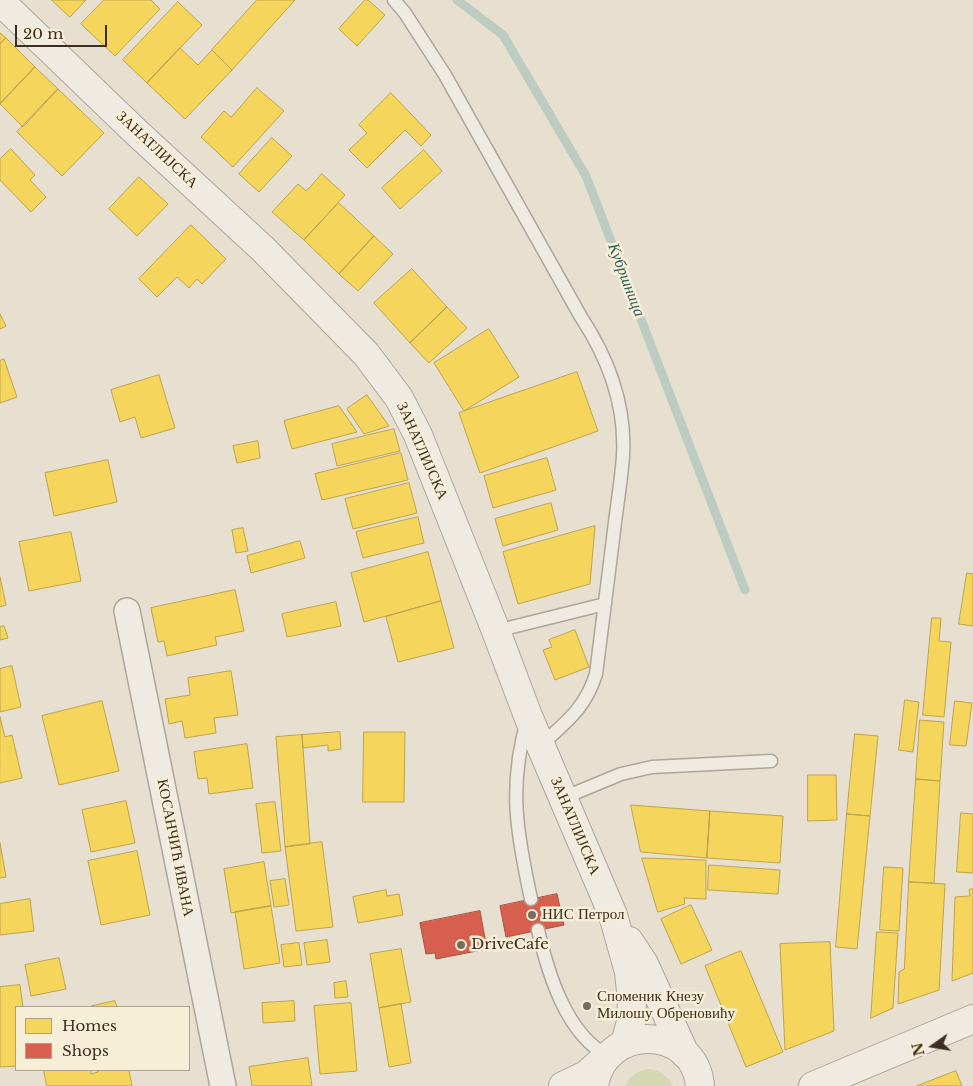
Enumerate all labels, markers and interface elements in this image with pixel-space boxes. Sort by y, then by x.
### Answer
scale bar [18,15,110,47]
text: 20 m [23,24,63,43]
street label: ЗАНАТЛИЈСКА [113,108,201,192]
water label: Кубршница [603,240,649,320]
street label: ЗАНАТЛИЈСКА [392,399,452,503]
street label: ЗАНАТЛИЈСКА [546,774,604,878]
street label: КОСАНЧИЋ ИВАНА [153,778,197,918]
place label: НИС Петрол [542,906,624,924]
marker: НИС Петрол [526,909,538,921]
place label: DriveCafe [471,936,549,954]
marker: DriveCafe [455,939,467,951]
place label: Споменик Кнезу Милошу Обреновићу [597,988,735,1023]
marker: Споменик Кнезу Милошу Обреновићу [581,1000,593,1012]
legend [15,1006,190,1071]
text: Homes [62,1016,117,1035]
north arrow [908,1021,958,1071]
text: Shops [62,1041,109,1060]
text: N [908,1041,929,1058]

